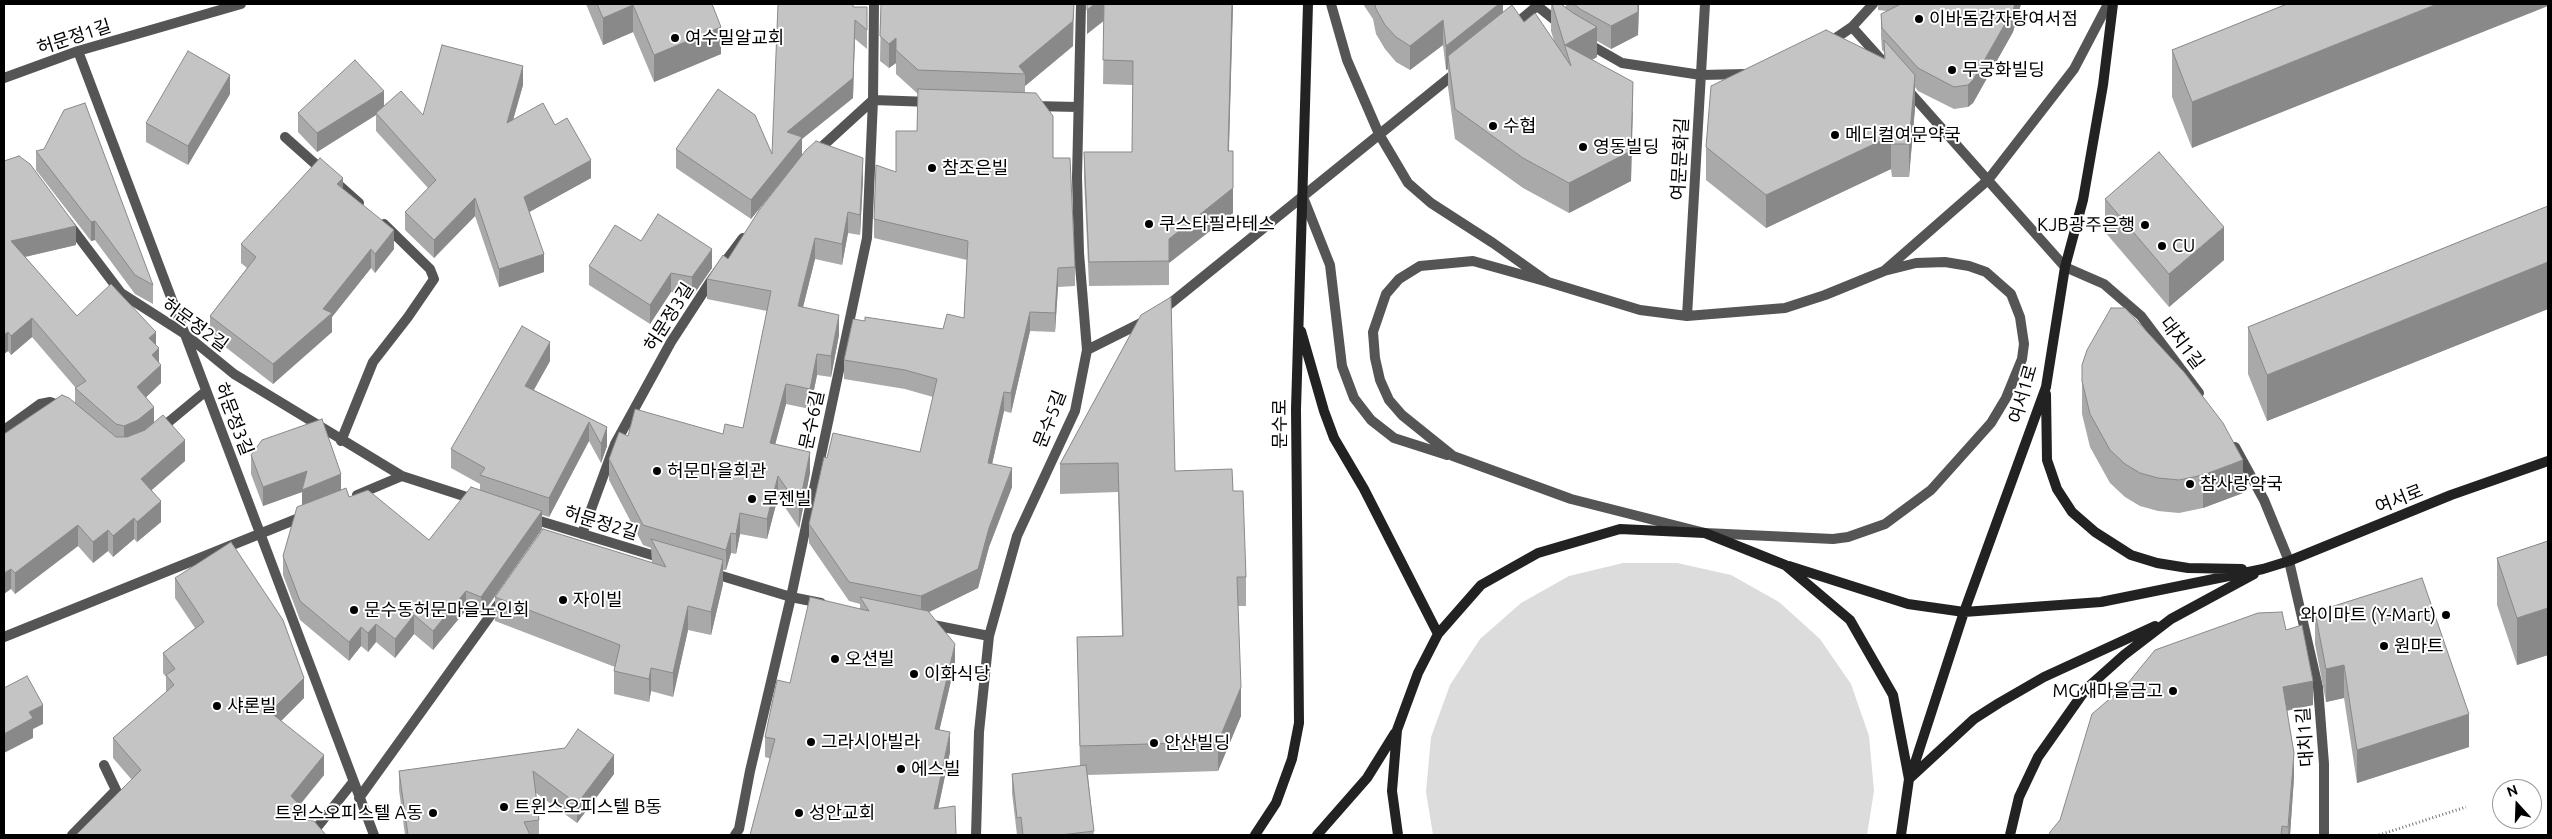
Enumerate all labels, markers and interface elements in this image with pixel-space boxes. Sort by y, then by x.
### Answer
place label: 이바돔감자탕여서점 [1929,8,2078,30]
marker: 이바돔감자탕여서점 [1913,13,1925,25]
street label: 허문정1길 [34,15,114,59]
place label: 여수밀알교회 [685,27,784,49]
marker: 여수밀알교회 [669,32,681,44]
place label: 무궁화빌딩 [1962,59,2045,81]
marker: 무궁화빌딩 [1946,64,1958,76]
place label: 수협 [1503,115,1536,137]
street label: 여문문화길 [1667,117,1693,201]
marker: 수협 [1487,120,1499,132]
place label: 메디컬여문약국 [1845,124,1961,146]
marker: 메디컬여문약국 [1829,129,1841,141]
place label: 영동빌딩 [1593,136,1659,158]
marker: 영동빌딩 [1577,141,1589,153]
place label: 참조은빌 [942,157,1008,179]
marker: 참조은빌 [926,162,938,174]
place label: 쿠스타필라테스 [1159,213,1275,235]
place label: KJB광주은행 [2037,214,2135,236]
marker: 쿠스타필라테스 [1143,218,1155,230]
marker: KJB광주은행 [2139,219,2151,231]
place label: CU [2172,235,2195,257]
marker: CU [2156,240,2168,252]
street label: 허문정3길 [640,279,698,355]
street label: 허문정2길 [158,294,232,356]
street label: 대치1길 [2155,313,2209,373]
street label: 여서1로 [2004,362,2042,426]
street label: 허문정3길 [210,379,258,459]
street label: 문수5길 [1029,387,1071,451]
street label: 문수6길 [795,388,829,452]
street label: 문수로 [1269,399,1291,449]
place label: 허문마을회관 [667,460,766,482]
marker: 허문마을회관 [651,465,663,477]
place label: 참사랑약국 [2200,473,2283,495]
marker: 참사랑약국 [2184,478,2196,490]
street label: 여서로 [2372,480,2426,518]
place label: 로젠빌 [762,488,812,510]
marker: 로젠빌 [746,493,758,505]
street label: 허문정2길 [561,502,641,544]
place label: 자이빌 [573,589,623,611]
marker: 자이빌 [557,594,569,606]
place label: 문수동허문마을노인회 [364,599,530,621]
marker: 문수동허문마을노인회 [348,604,360,616]
place label: 와이마트 (Y-Mart) [2300,604,2436,626]
marker: 와이마트 (Y-Mart) [2440,609,2452,621]
place label: 원마트 [2394,635,2444,657]
marker: 원마트 [2378,640,2390,652]
place label: 오션빌 [845,648,895,670]
marker: 오션빌 [829,653,841,665]
place label: 이화식당 [924,663,990,685]
marker: 이화식당 [908,668,920,680]
place label: MG새마을금고 [2053,680,2163,702]
marker: MG새마을금고 [2167,685,2179,697]
place label: 샤론빌 [227,695,277,717]
marker: 샤론빌 [211,700,223,712]
street label: 대치1길 [2292,706,2318,768]
place label: 그라시아빌라 [821,731,920,753]
place label: 안산빌딩 [1164,732,1230,754]
marker: 그라시아빌라 [805,736,817,748]
marker: 안산빌딩 [1148,737,1160,749]
place label: 에스빌 [911,758,961,780]
marker: 에스빌 [895,763,907,775]
north arrow [2492,779,2542,829]
text: N [2505,782,2520,800]
place label: 트윈스오피스텔 B동 [514,796,662,818]
marker: 트윈스오피스텔 B동 [498,801,510,813]
place label: 트윈스오피스텔 A동 [275,802,423,824]
place label: 성안교회 [809,802,875,824]
marker: 트윈스오피스텔 A동 [427,807,439,819]
marker: 성안교회 [793,807,805,819]

